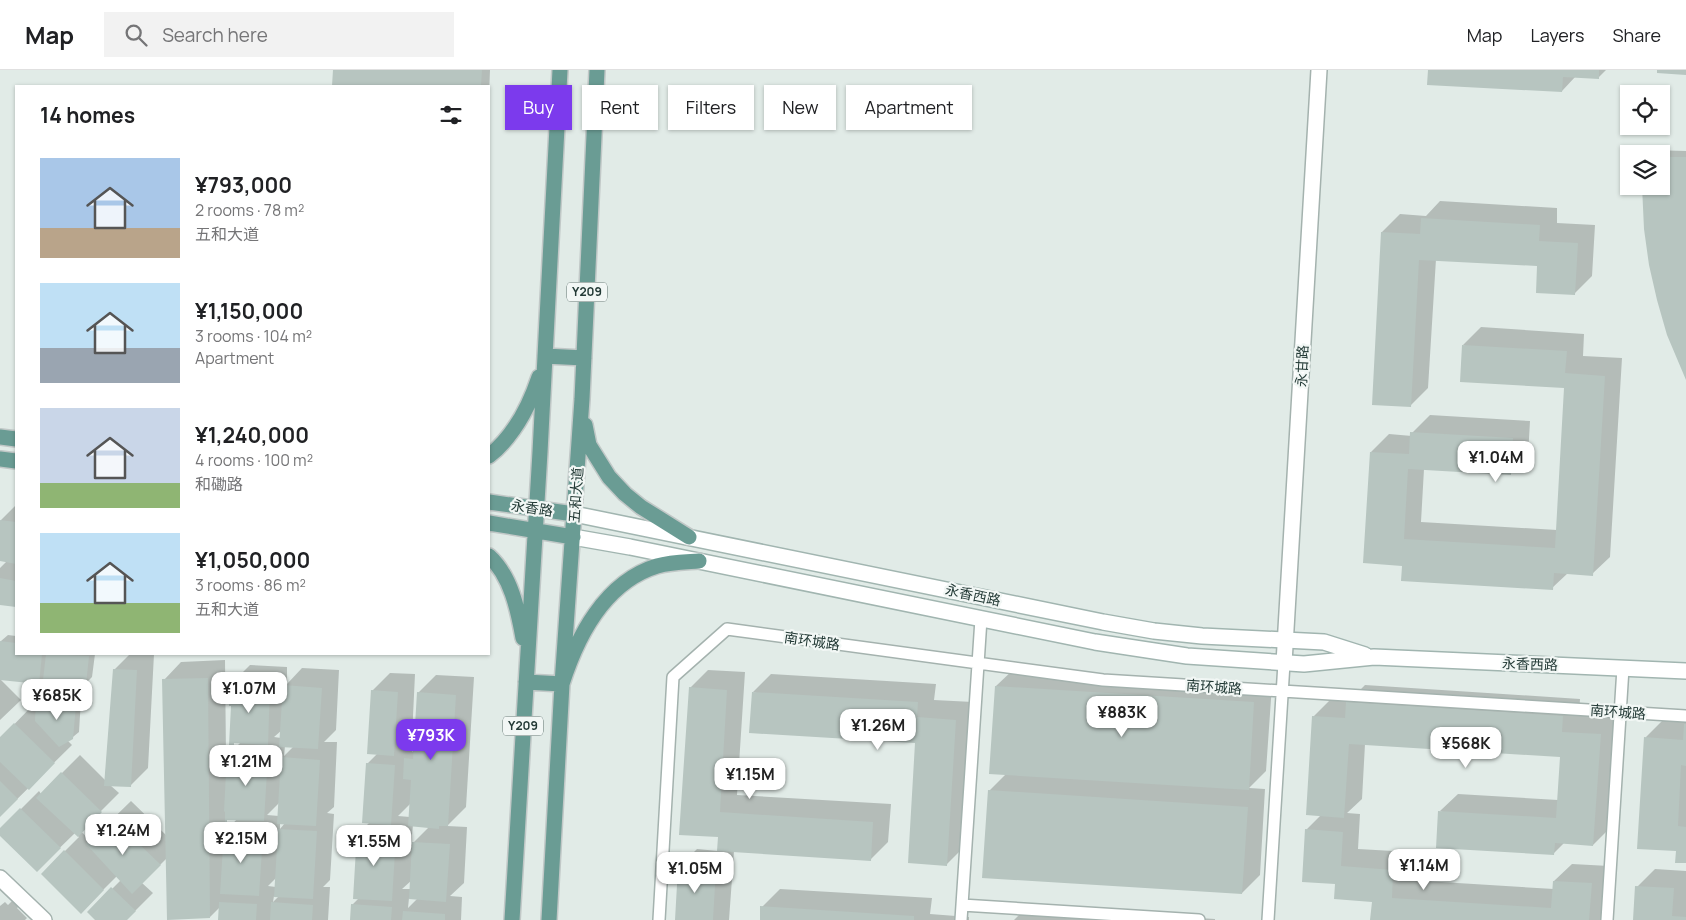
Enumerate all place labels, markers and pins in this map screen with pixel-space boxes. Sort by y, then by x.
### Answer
pin: ¥1.04M [1455,440,1537,483]
pin: ¥1.07M [208,672,290,714]
pin: ¥685K [22,678,92,721]
pin: ¥883K [1087,696,1157,738]
pin: ¥1.26M [837,708,919,751]
pin: ¥793K [396,718,466,761]
pin: ¥568K [1431,726,1501,769]
pin: ¥1.21M [205,744,287,787]
pin: ¥1.15M [709,758,791,800]
pin: ¥1.24M [82,814,164,856]
pin: ¥2.15M [200,822,282,864]
pin: ¥1.55M [333,824,415,867]
pin: ¥1.14M [1383,848,1465,891]
pin: ¥1.05M [654,852,736,894]

